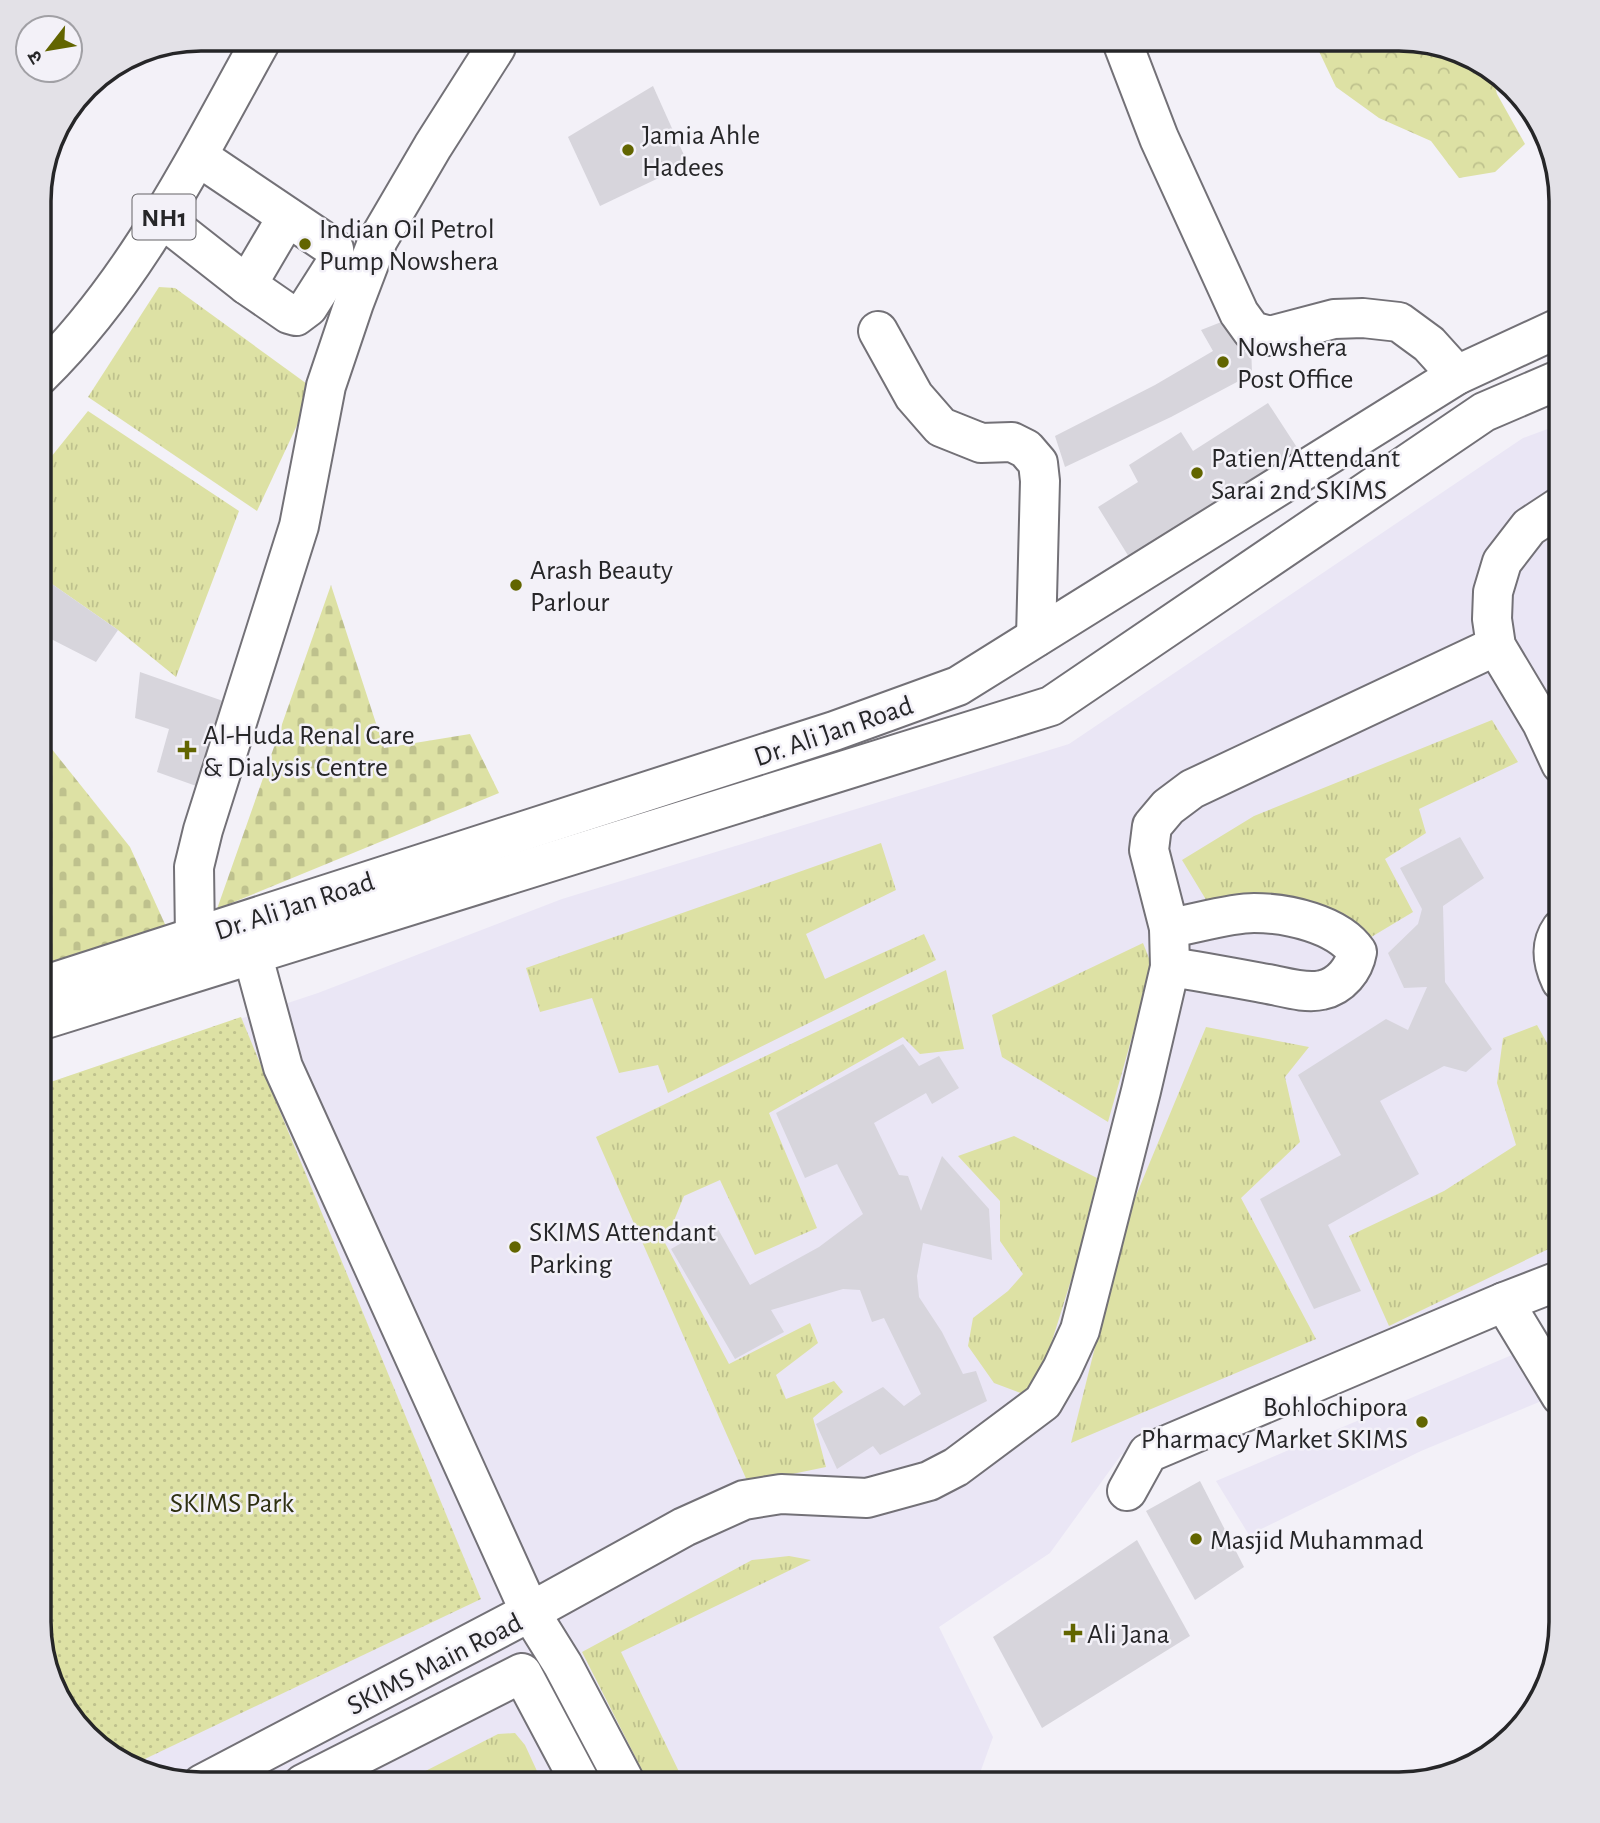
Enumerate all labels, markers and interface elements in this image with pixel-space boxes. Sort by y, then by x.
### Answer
north arrow [14,14,84,84]
text: उ [24,47,47,67]
place label: Jamia Ahle Hadees [642,122,760,182]
marker: Jamia Ahle Hadees [620,142,636,158]
road number: NH1 [132,194,196,240]
place label: Indian Oil Petrol Pump Nowshera [319,216,499,276]
marker: Indian Oil Petrol Pump Nowshera [297,236,313,252]
place label: Nowshera Post Office [1237,334,1354,394]
marker: Nowshera Post Office [1215,354,1231,370]
place label: Patien/Attendant Sarai 2nd SKIMS [1211,445,1400,505]
marker: Patien/Attendant Sarai 2nd SKIMS [1189,465,1205,481]
place label: Arash Beauty Parlour [530,557,673,617]
marker: Arash Beauty Parlour [508,577,524,593]
street label: Dr. Ali Jan Road [751,692,917,772]
place label: Al-Huda Renal Care & Dialysis Centre [203,722,415,782]
marker: Al-Huda Renal Care & Dialysis Centre [177,740,197,760]
street label: Dr. Ali Jan Road [211,868,378,946]
place label: SKIMS Attendant Parking [529,1219,716,1279]
marker: SKIMS Attendant Parking [507,1239,523,1255]
place label: Bohlochipora Pharmacy Market SKIMS [1141,1394,1408,1454]
marker: Bohlochipora Pharmacy Market SKIMS [1414,1414,1430,1430]
park label: SKIMS Park [170,1490,294,1518]
place label: Masjid Muhammad [1210,1527,1423,1555]
marker: Masjid Muhammad [1188,1531,1204,1547]
street label: SKIMS Main Road [343,1609,527,1721]
place label: Ali Jana [1087,1621,1170,1649]
marker: Ali Jana [1065,1625,1081,1641]

